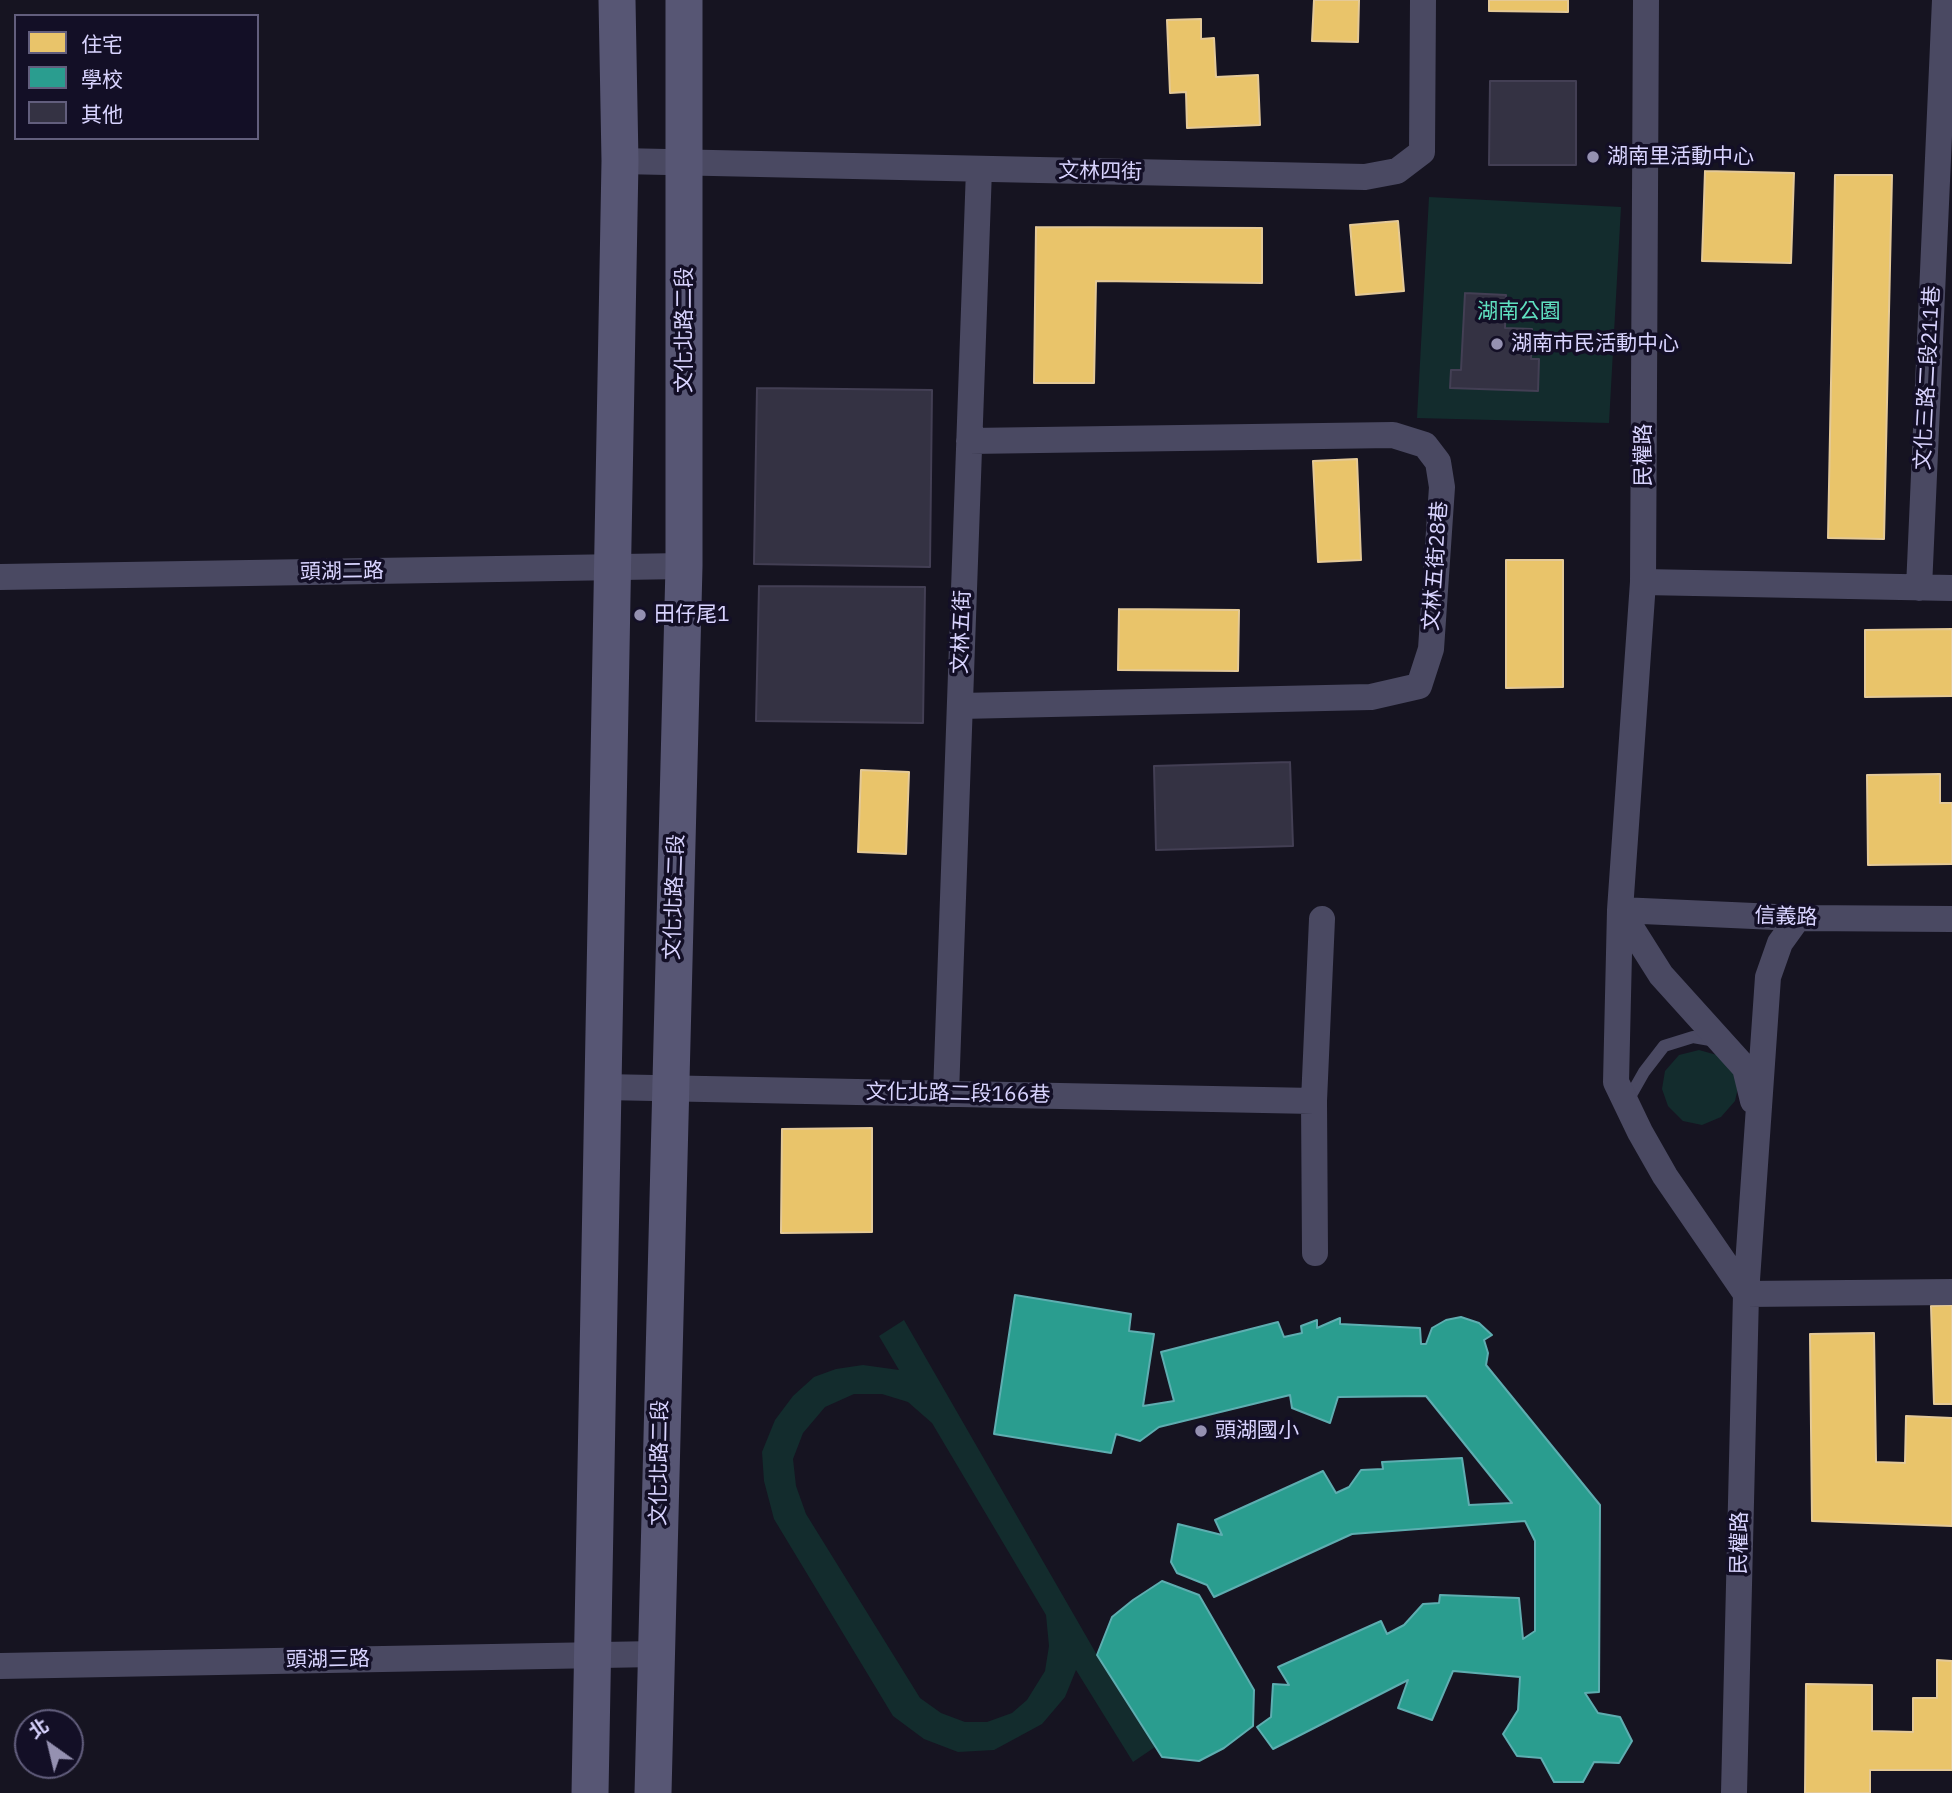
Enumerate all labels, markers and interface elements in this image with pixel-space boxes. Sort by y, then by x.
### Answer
legend [14,14,259,140]
text: 住宅 [81,30,123,58]
text: 學校 [81,65,123,93]
text: 其他 [81,100,123,128]
place label: 湖南里活動中心 [1607,144,1754,170]
marker: 湖南里活動中心 [1585,149,1601,165]
street label: 文林四街 [1058,159,1142,185]
street label: 文化北路二段 [672,267,698,393]
street label: 文化三路二段211巷 [1911,285,1945,471]
park label: 湖南公園 [1477,299,1561,325]
place label: 湖南市民活動中心 [1511,331,1679,357]
marker: 湖南市民活動中心 [1489,336,1505,352]
street label: 民權路 [1631,424,1657,486]
street label: 文林五街28巷 [1419,500,1453,632]
street label: 頭湖二路 [300,559,384,585]
street label: 文林五街 [948,590,976,674]
place label: 田仔尾1 [654,602,730,628]
marker: 田仔尾1 [632,607,648,623]
street label: 文化北路二段 [660,834,690,960]
street label: 信義路 [1754,903,1818,931]
street label: 文化北路二段166巷 [865,1080,1051,1108]
street label: 文化北路二段 [646,1400,674,1526]
place label: 頭湖國小 [1215,1418,1299,1444]
marker: 頭湖國小 [1193,1423,1209,1439]
street label: 民權路 [1727,1511,1753,1575]
street label: 頭湖三路 [286,1647,370,1673]
north arrow [14,1709,84,1779]
text: 北 [24,1713,53,1744]

